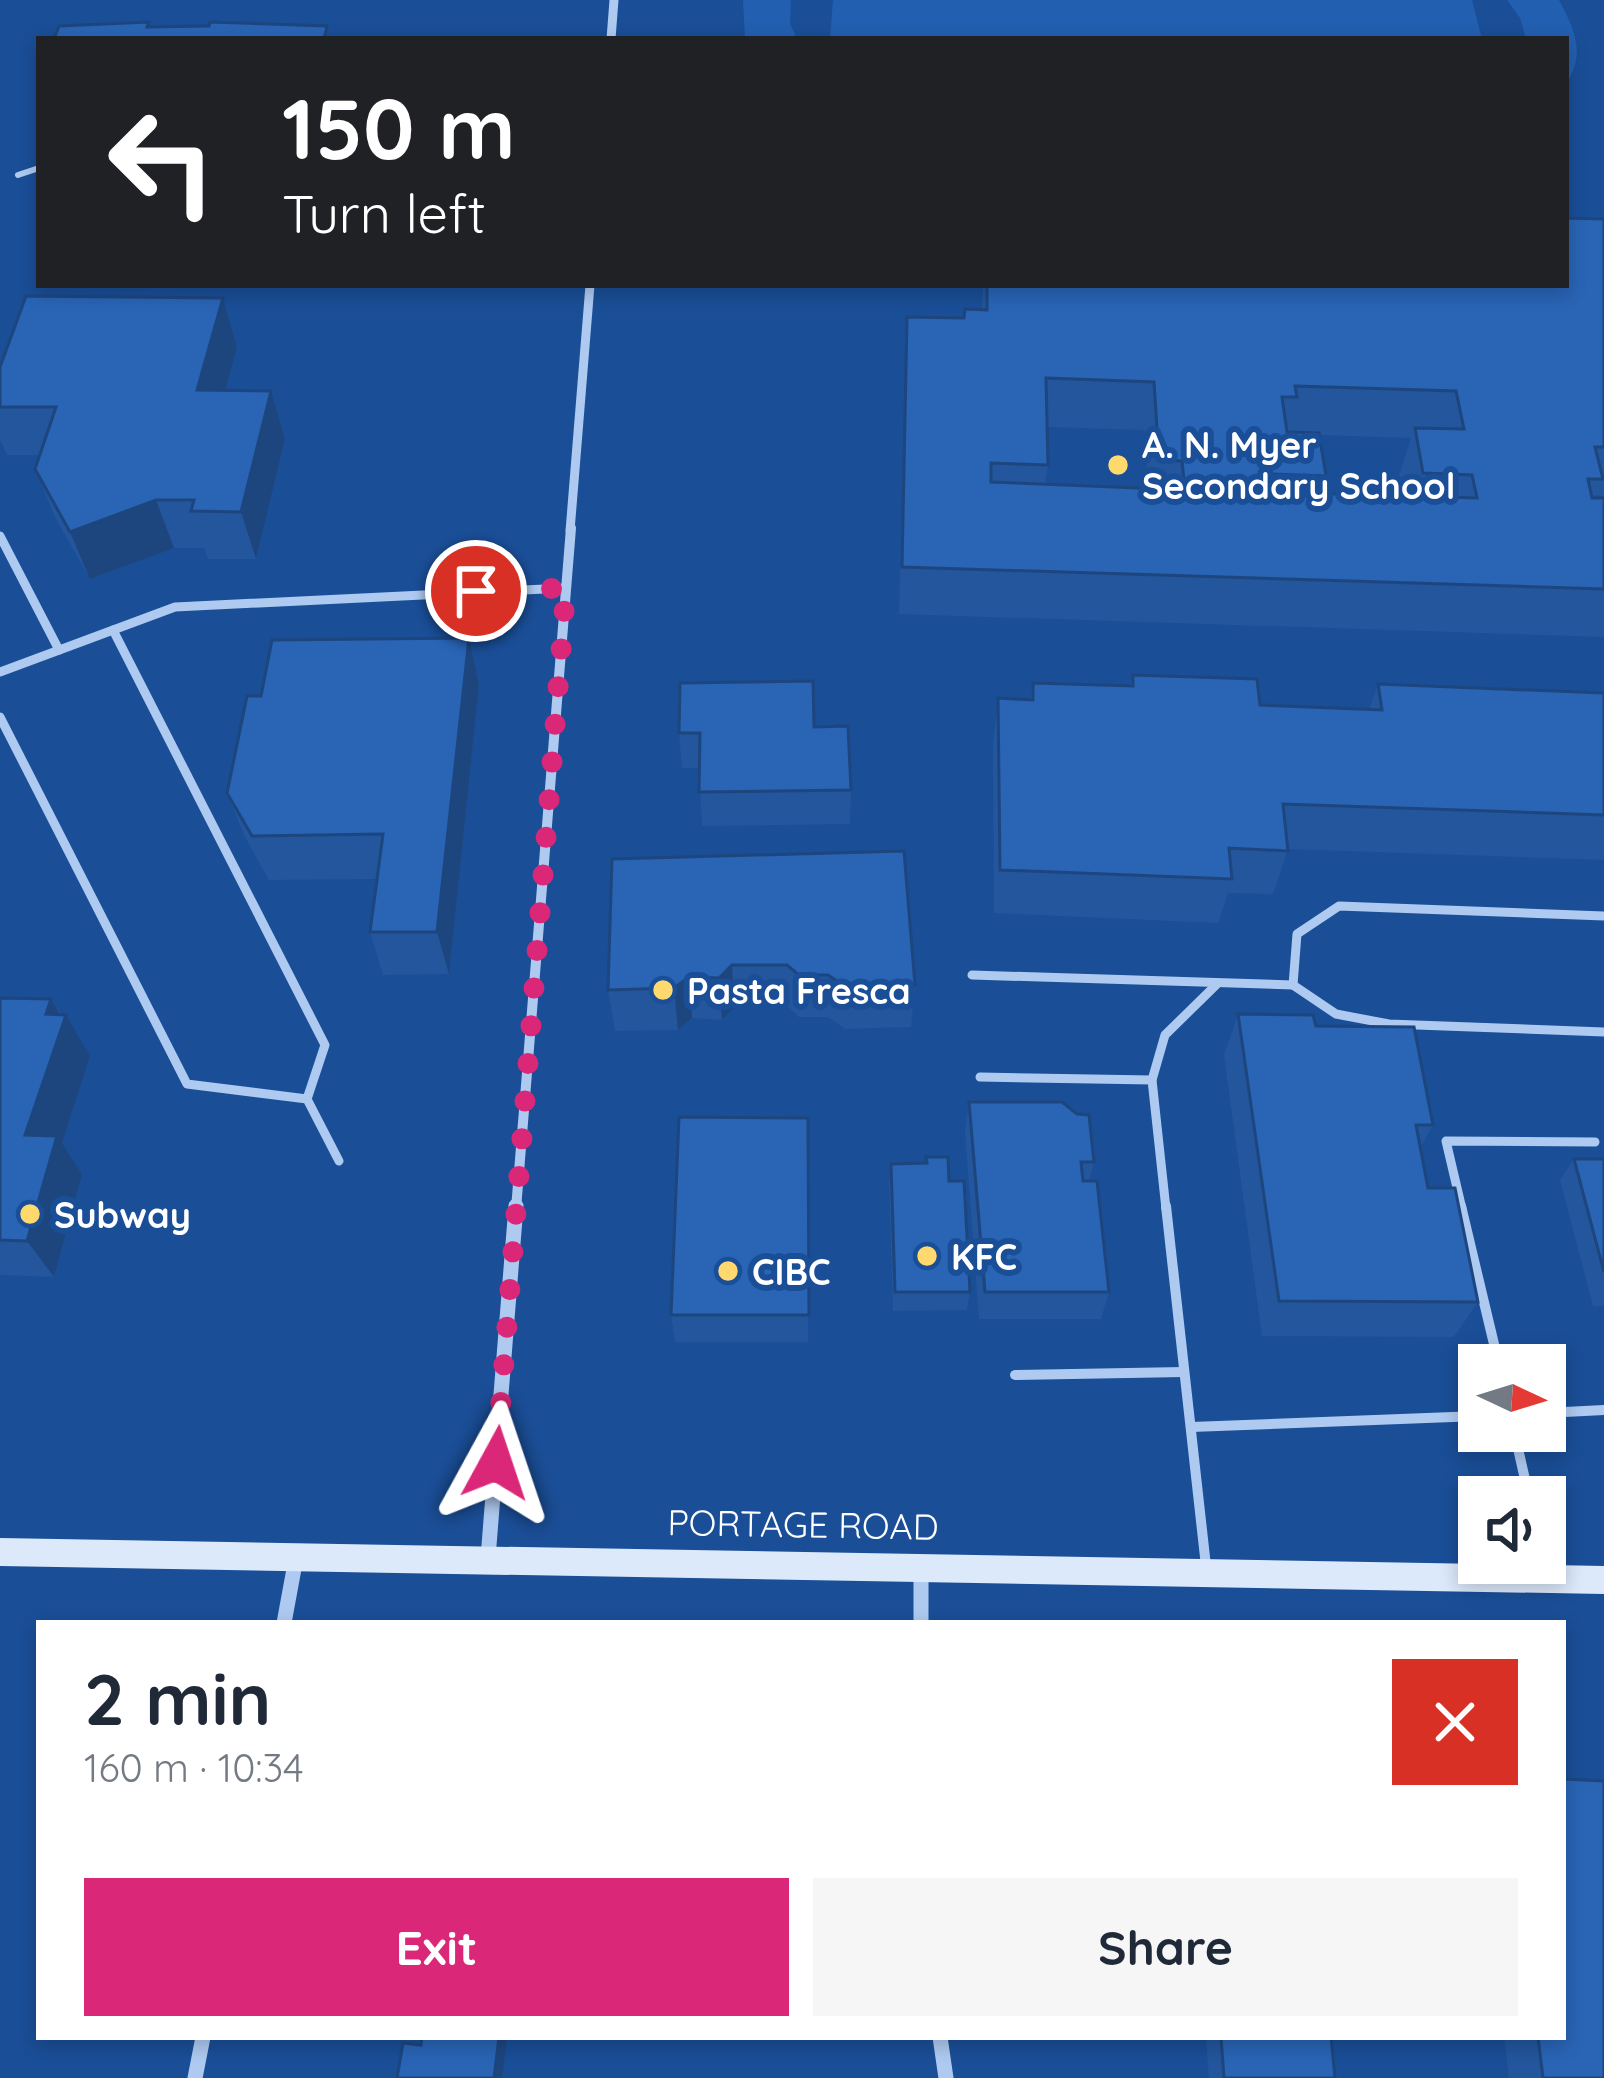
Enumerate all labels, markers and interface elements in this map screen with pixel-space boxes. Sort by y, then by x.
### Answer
text: 150 m [282,75,516,180]
icon: left [84,84,240,240]
text: Turn left [282,179,486,247]
place label: A. N. Myer Secondary School [1142,422,1455,508]
marker: A. N. Myer Secondary School [1105,452,1131,478]
pin [425,540,527,642]
icon: arrive [443,558,509,624]
place label: Pasta Fresca [687,968,911,1013]
marker: Pasta Fresca [650,977,676,1003]
place label: Subway [54,1192,191,1237]
marker: Subway [17,1201,43,1227]
place label: KFC [951,1234,1017,1279]
marker: KFC [914,1243,940,1269]
place label: CIBC [752,1249,831,1294]
marker: CIBC [715,1258,741,1284]
north arrow [1458,1344,1566,1452]
map controls [1458,1344,1566,1584]
position arrow [433,1400,559,1526]
button: sound [1458,1476,1566,1584]
street label: PORTAGE ROAD [667,1499,939,1549]
text: 2 min [84,1653,271,1743]
button: close [1392,1659,1518,1785]
text: 160 m · 10:34 [84,1743,304,1792]
button: Exit [84,1878,789,2016]
button: Share [813,1878,1518,2016]

